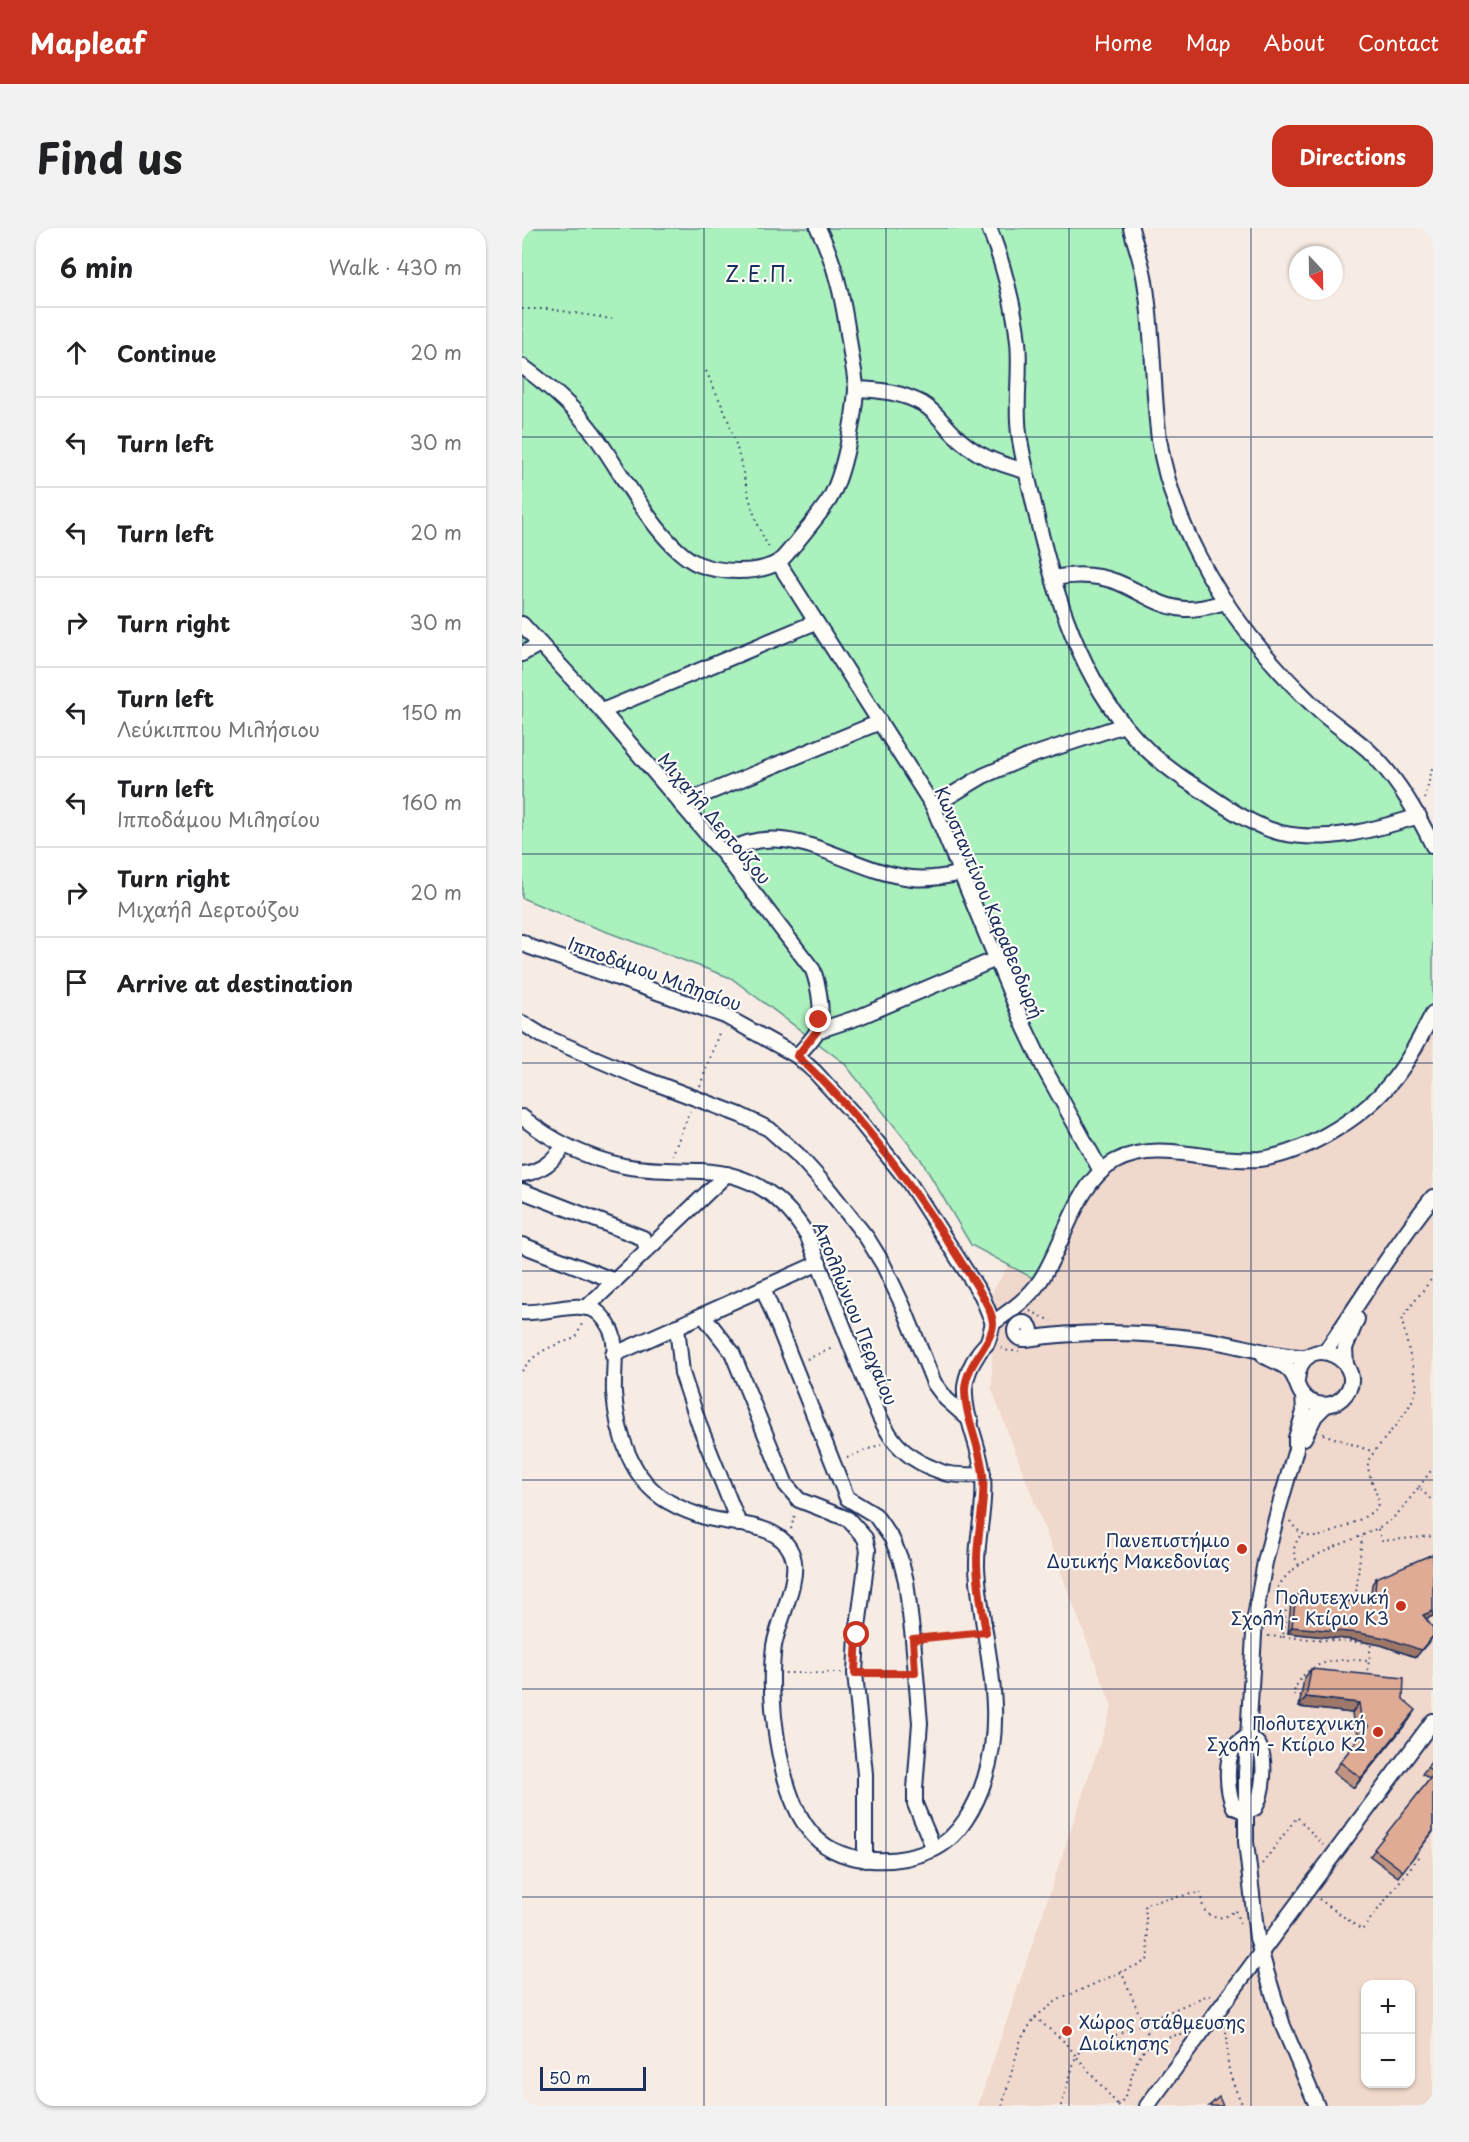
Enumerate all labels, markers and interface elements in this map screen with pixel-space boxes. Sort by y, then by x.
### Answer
text: Mapleaf [30,21,146,64]
text: Home [1094,26,1153,58]
text: Map [1186,26,1231,58]
text: About [1264,26,1325,58]
text: Contact [1358,26,1439,58]
text: Find us [36,125,183,188]
button: Directions [1272,125,1433,187]
north arrow [1289,246,1343,300]
text: 6 min [60,248,133,287]
text: Walk · 430 m [329,252,462,282]
district label: Ζ.Ε.Π. [725,257,795,289]
icon: ahead [60,336,93,369]
text: Continue [117,336,216,369]
text: 20 m [410,337,462,367]
icon: left [60,426,93,459]
text: Turn left [117,426,214,459]
text: 30 m [409,427,462,457]
icon: left [60,516,93,549]
text: Turn left [117,516,214,549]
text: 20 m [410,517,462,547]
icon: right [60,606,93,639]
text: Turn right [117,606,230,639]
text: 30 m [409,607,462,637]
text: Turn left [117,681,214,714]
icon: left [60,696,93,729]
text: 150 m [402,697,462,727]
text: Λεύκιππου Μιλήσιου [117,714,320,744]
street label: Μιχαήλ Δερτούζου [652,746,778,890]
text: Turn left [117,771,214,804]
street label: Κωνσταντίνου Καραθεοδωρή [929,782,1051,1022]
icon: left [60,786,93,819]
text: 160 m [402,787,462,817]
text: Ιπποδάμου Μιλησίου [117,804,320,834]
text: Turn right [117,861,230,894]
icon: right [60,876,93,909]
text: 20 m [410,877,462,907]
text: Μιχαήλ Δερτούζου [117,894,300,924]
street label: Ιπποδάμου Μιλησίου [564,929,746,1017]
icon: arrive [60,966,93,999]
text: Arrive at destination [117,966,353,999]
route end [805,1006,831,1032]
street label: Απολλώνιου Περγαίου [807,1217,905,1409]
place label: Πανεπιστήμιο Δυτικής Μακεδονίας [1047,1526,1230,1574]
marker: Πανεπιστήμιο Δυτικής Μακεδονίας [1235,1542,1249,1556]
place label: Πολυτεχνική Σχολή - Κτίριο Κ3 [1231,1583,1389,1631]
marker: Πολυτεχνική Σχολή - Κτίριο Κ3 [1394,1599,1408,1613]
route start [843,1621,869,1647]
place label: Πολυτεχνική Σχολή - Κτίριο Κ2 [1207,1709,1366,1757]
marker: Πολυτεχνική Σχολή - Κτίριο Κ2 [1371,1725,1385,1739]
map controls [1361,1980,1415,2088]
button: + [1361,1980,1415,2034]
place label: Χώρος στάθμευσης Διοίκησης [1079,2008,1246,2056]
marker: Χώρος στάθμευσης Διοίκησης [1060,2024,1074,2038]
button: − [1361,2034,1415,2088]
scale bar [540,2064,646,2092]
text: 50 m [549,2065,590,2089]

